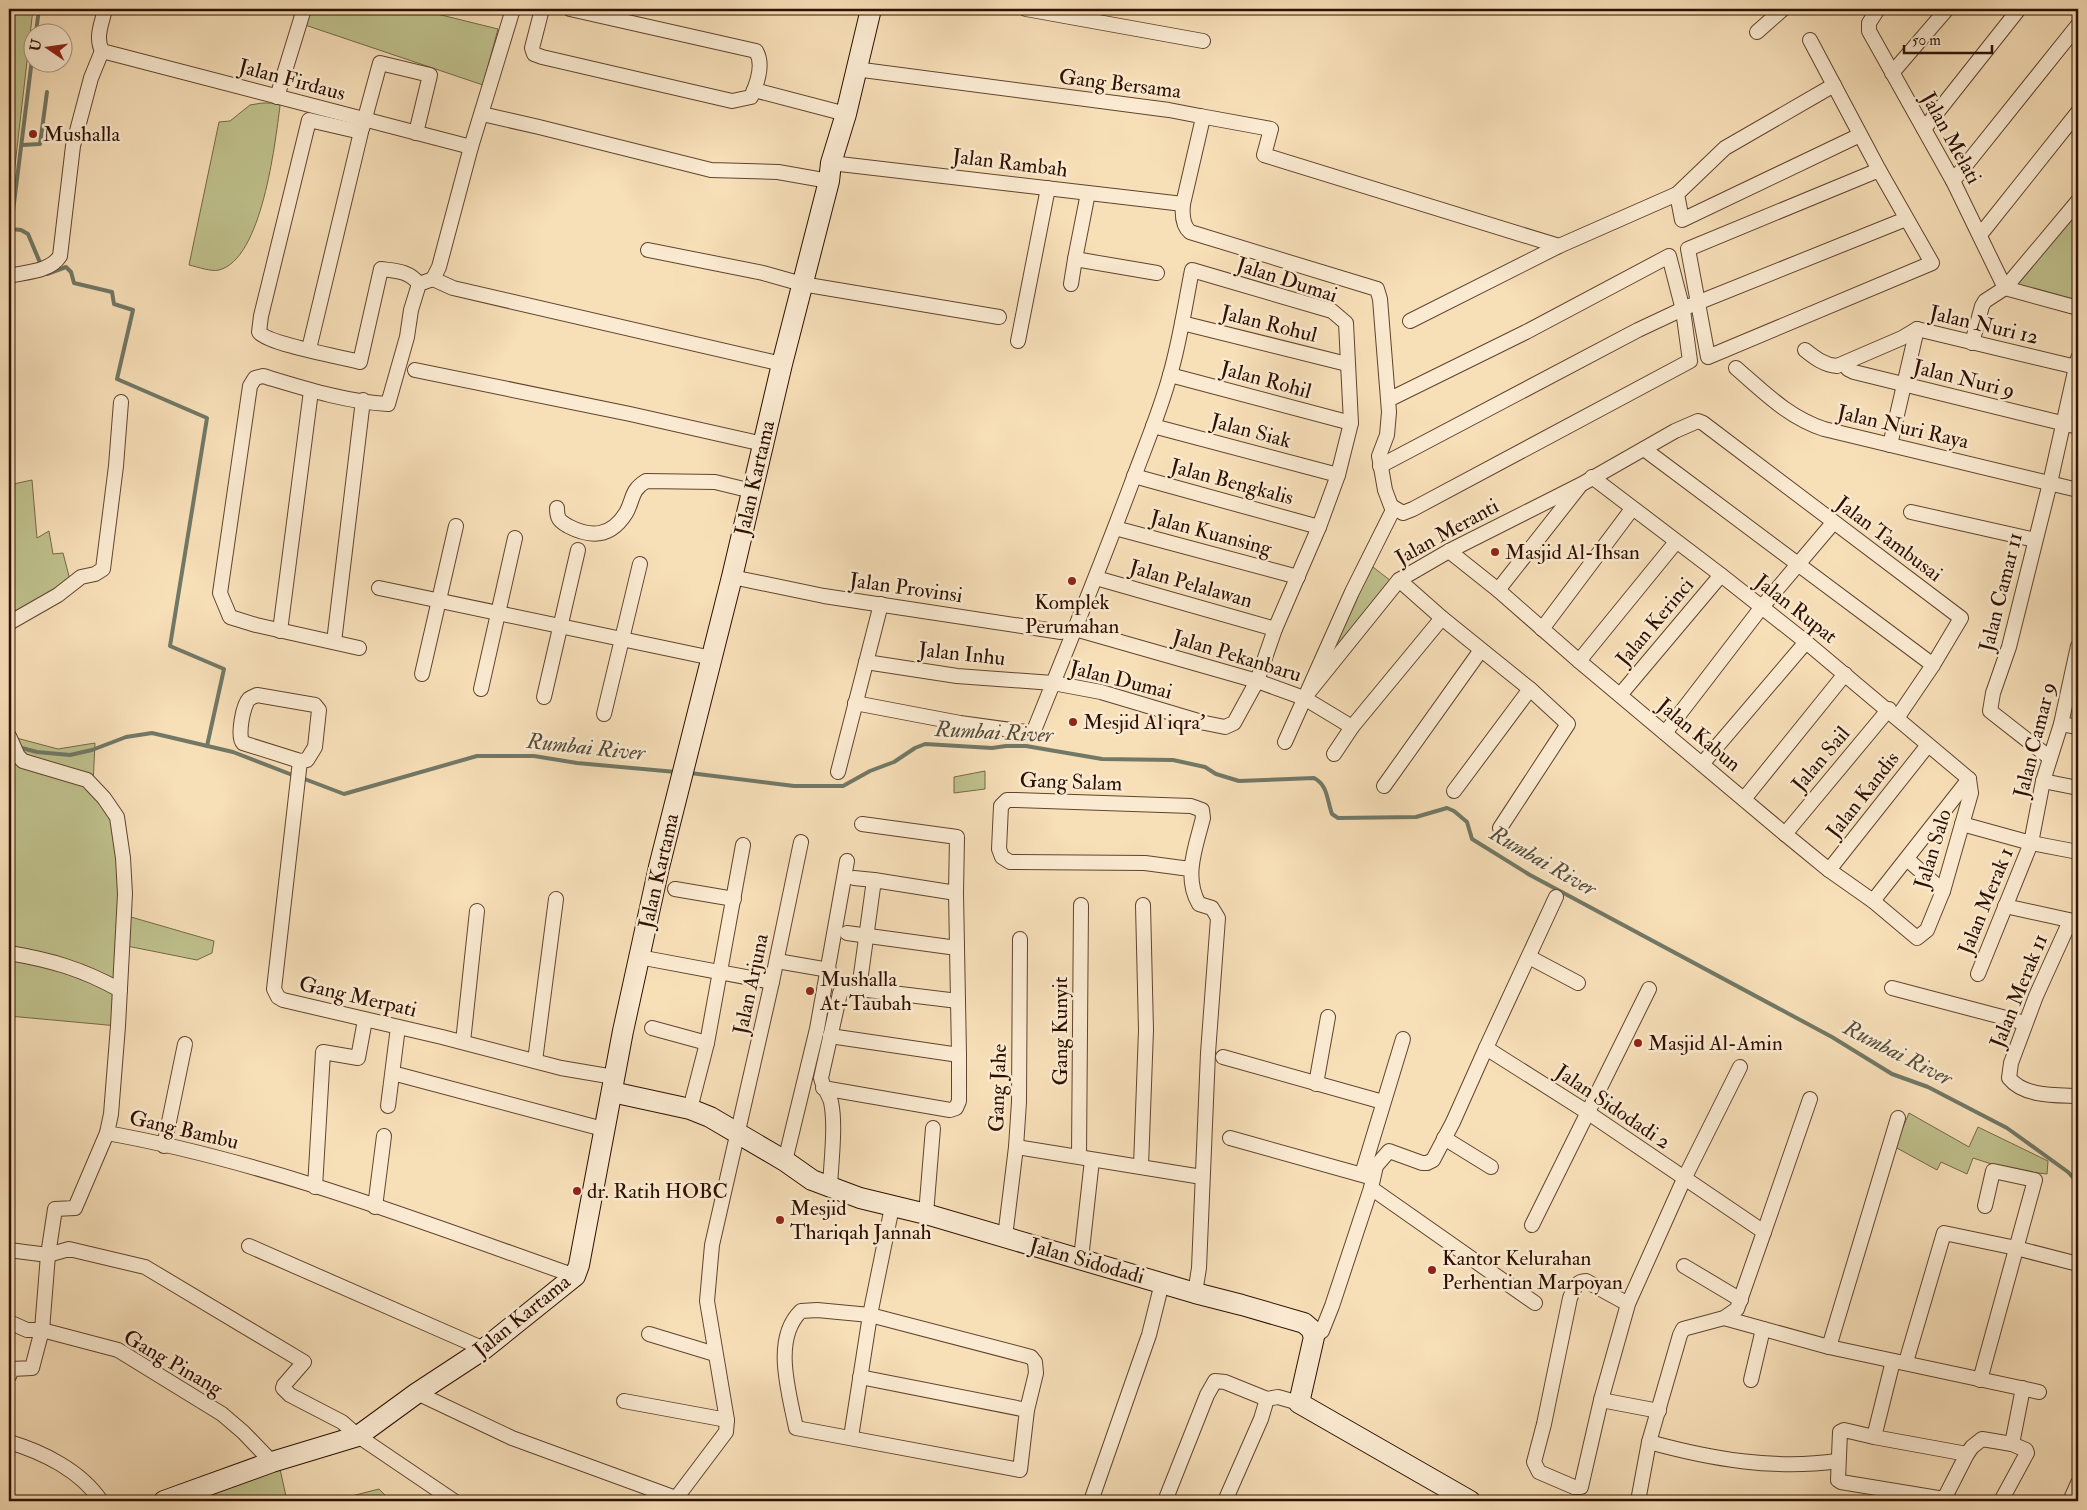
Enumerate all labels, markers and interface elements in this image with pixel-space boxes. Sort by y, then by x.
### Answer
north arrow [22,22,72,72]
scale bar [1904,22,1992,54]
text: 50 m [1912,31,1941,50]
text: U [26,37,45,53]
street label: Jalan Firdaus [235,53,348,107]
street label: Gang Bersama [1057,63,1183,105]
street label: Jalan Melati [1914,86,1988,189]
place label: Mushalla [43,121,120,148]
marker: Mushalla [27,128,39,140]
street label: Jalan Rambah [950,142,1069,183]
street label: Jalan Dumai [1232,251,1341,309]
street label: Jalan Rohul [1217,299,1320,349]
street label: Jalan Nuri 12 [1926,299,2041,351]
street label: Jalan Nuri 9 [1909,353,2018,405]
street label: Jalan Rohil [1217,355,1315,405]
street label: Jalan Nuri Raya [1834,399,1972,455]
street label: Jalan Siak [1207,407,1294,455]
street label: Jalan Kartama [728,417,781,539]
street label: Jalan Bengkalis [1167,452,1297,511]
street label: Jalan Tambusai [1830,490,1948,588]
street label: Jalan Meranti [1390,492,1504,572]
street label: Jalan Kuansing [1146,504,1275,562]
street label: Jalan Camar 11 [1973,530,2029,655]
place label: Masjid Al-Ihsan [1505,539,1640,566]
marker: Masjid Al-Ihsan [1489,546,1501,558]
street label: Jalan Pelalawan [1125,553,1256,614]
street label: Jalan Provinsi [847,567,965,609]
street label: Jalan Rupat [1748,568,1843,650]
street label: Jalan Kerinci [1610,572,1700,673]
marker: Komplek Perumahan [1066,575,1078,587]
place label: Komplek Perumahan [1025,589,1119,640]
street label: Jalan Pekanbaru [1168,623,1305,688]
street label: Jalan Inhu [916,636,1007,672]
street label: Jalan Dumai [1066,654,1175,706]
street label: Jalan Camar 9 [2007,680,2062,801]
street label: Jalan Kabun [1651,691,1747,778]
place label: Mesjid Al iqra' [1083,709,1205,736]
water label: Rumbai River [933,715,1056,749]
marker: Mesjid Al iqra' [1067,716,1079,728]
street label: Jalan Sail [1785,720,1857,798]
water label: Rumbai River [525,727,648,767]
street label: Jalan Kandis [1820,746,1905,845]
street label: Gang Salam [1019,767,1123,797]
street label: Jalan Salo [1908,806,1958,893]
street label: Jalan Kartama [632,810,685,932]
water label: Rumbai River [1484,819,1603,904]
street label: Jalan Merak 1 [1952,843,2020,959]
street label: Jalan Merak 11 [1984,930,2054,1053]
street label: Jalan Arjuna [727,931,775,1038]
place label: Mushalla At-Taubah [819,966,912,1017]
street label: Gang Merpati [296,970,420,1024]
street label: Gang Kunyit [1047,976,1074,1086]
marker: Mushalla At-Taubah [804,985,816,997]
water label: Rumbai River [1838,1013,1959,1093]
place label: Masjid Al-Amin [1648,1030,1783,1057]
marker: Masjid Al-Amin [1632,1037,1644,1049]
street label: Gang Jahe [983,1043,1013,1133]
street label: Jalan Sidodadi 2 [1549,1058,1676,1156]
street label: Gang Bambu [127,1104,242,1156]
place label: dr. Ratih HOBC [587,1178,728,1205]
marker: dr. Ratih HOBC [571,1185,583,1197]
place label: Mesjid Thariqah Jannah [790,1195,932,1246]
marker: Mesjid Thariqah Jannah [774,1214,786,1226]
street label: Jalan Sidodadi [1025,1231,1148,1290]
place label: Kantor Kelurahan Perhentian Marpoyan [1442,1245,1623,1296]
marker: Kantor Kelurahan Perhentian Marpoyan [1426,1264,1438,1276]
street label: Jalan Kartama [467,1268,576,1364]
street label: Gang Pinang [118,1324,228,1403]

